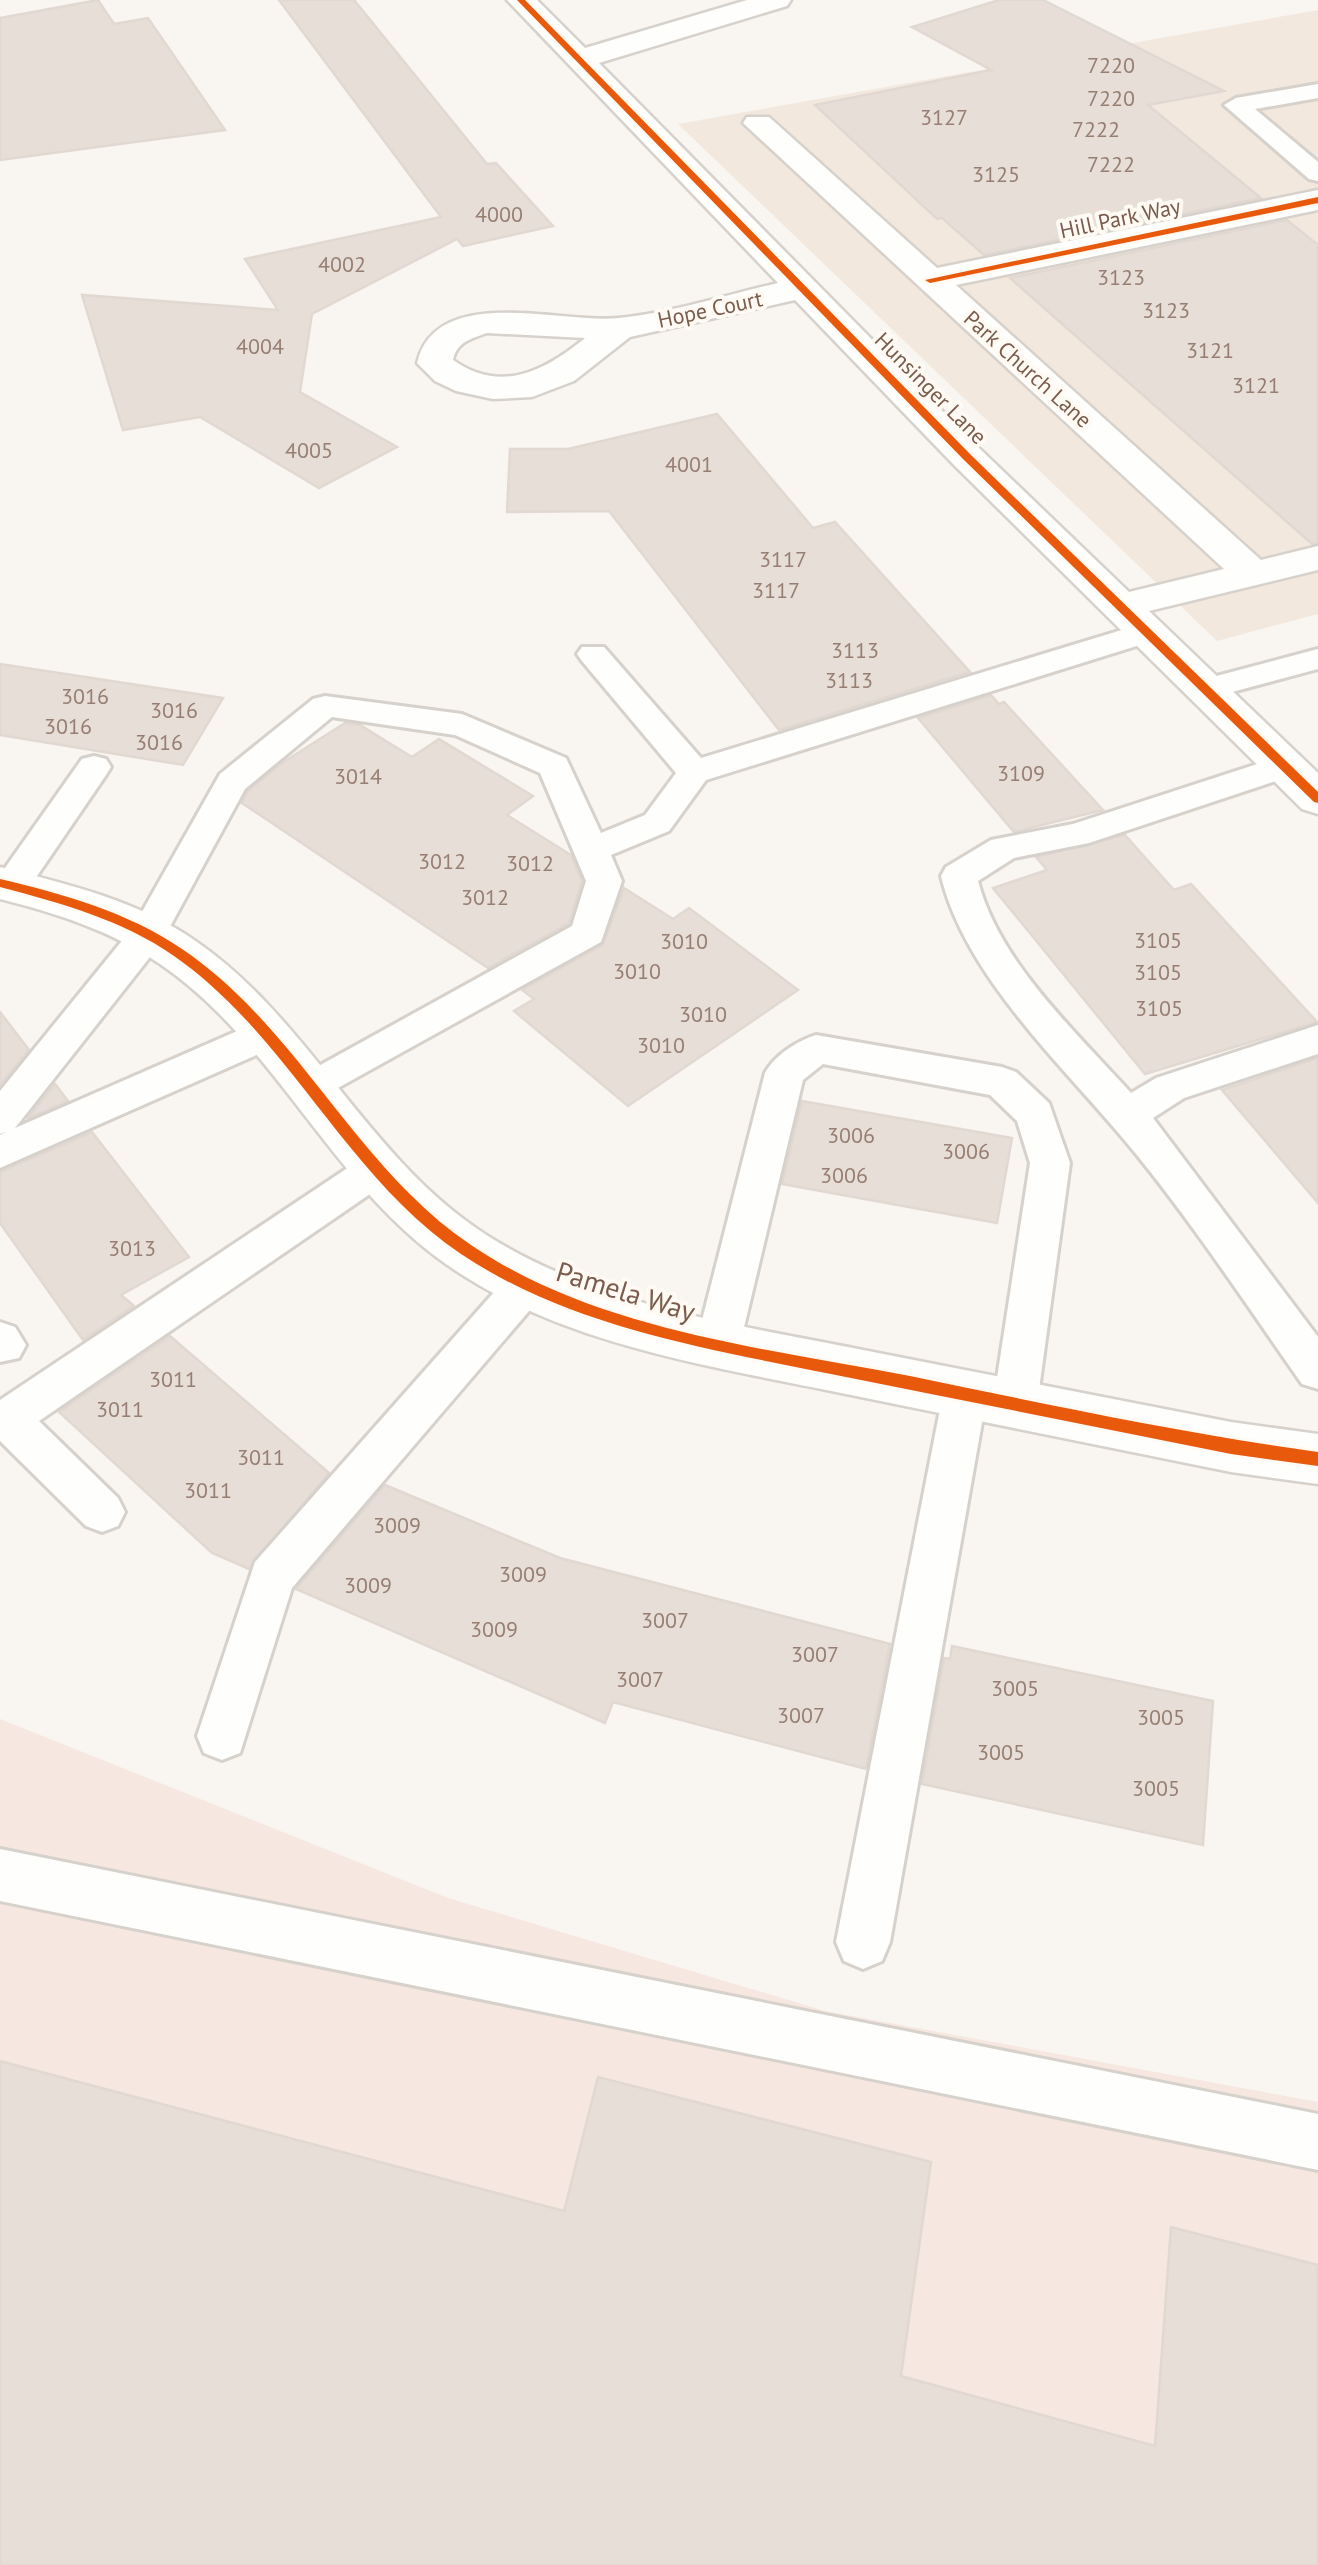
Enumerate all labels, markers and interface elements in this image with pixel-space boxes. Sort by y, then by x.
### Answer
house number: 7220 [1087,51,1135,79]
house number: 7220 [1087,84,1135,112]
house number: 3127 [920,103,968,131]
house number: 7222 [1072,115,1120,143]
house number: 7222 [1087,150,1135,178]
house number: 3125 [972,160,1020,188]
street label: Hill Park Way [1057,191,1184,244]
house number: 4000 [475,200,523,228]
house number: 4002 [318,250,366,278]
house number: 3123 [1097,263,1145,291]
street label: Hope Court [655,284,766,334]
house number: 3123 [1142,296,1190,324]
street label: Park Church Lane [958,304,1098,434]
street label: Hunsinger Lane [869,326,993,450]
house number: 4004 [236,332,284,360]
house number: 3121 [1186,336,1234,364]
house number: 3121 [1232,371,1280,399]
house number: 4005 [285,436,333,464]
house number: 4001 [665,450,713,478]
house number: 3117 [759,545,807,573]
house number: 3117 [752,576,800,604]
house number: 3113 [831,636,879,664]
house number: 3113 [825,666,873,694]
house number: 3016 [61,682,109,710]
house number: 3016 [150,696,198,724]
house number: 3016 [44,712,92,740]
house number: 3016 [135,728,183,756]
house number: 3109 [997,759,1045,787]
house number: 3014 [334,762,382,790]
house number: 3012 [418,847,466,875]
house number: 3012 [506,849,554,877]
house number: 3012 [461,883,509,911]
house number: 3105 [1134,926,1182,954]
house number: 3010 [660,927,708,955]
house number: 3010 [613,957,661,985]
house number: 3105 [1134,958,1182,986]
house number: 3105 [1135,994,1183,1022]
house number: 3010 [679,1000,727,1028]
house number: 3010 [637,1031,685,1059]
house number: 3006 [827,1121,875,1149]
house number: 3006 [942,1137,990,1165]
house number: 3006 [820,1161,868,1189]
house number: 3013 [108,1234,156,1262]
street label: Pamela Way [552,1252,700,1330]
house number: 3011 [149,1365,197,1393]
house number: 3011 [96,1395,144,1423]
house number: 3011 [237,1443,285,1471]
house number: 3011 [184,1476,232,1504]
house number: 3009 [373,1511,421,1539]
house number: 3009 [499,1560,547,1588]
house number: 3009 [344,1571,392,1599]
house number: 3007 [641,1606,689,1634]
house number: 3009 [470,1615,518,1643]
house number: 3007 [791,1640,839,1668]
house number: 3007 [616,1665,664,1693]
house number: 3005 [991,1674,1039,1702]
house number: 3007 [777,1701,825,1729]
house number: 3005 [1137,1703,1185,1731]
house number: 3005 [977,1738,1025,1766]
house number: 3005 [1132,1774,1180,1802]

